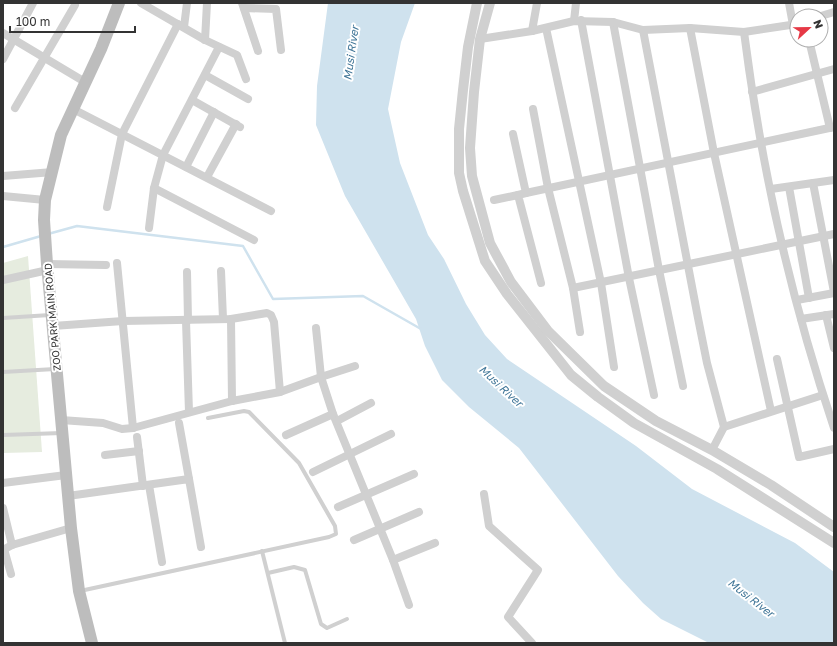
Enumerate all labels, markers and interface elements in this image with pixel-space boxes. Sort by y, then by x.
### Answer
scale bar [10,8,135,34]
north arrow [789,8,829,48]
text: 100 m [16,14,50,29]
text: N [811,18,826,30]
water label: Musi River [340,23,361,81]
street label: ZOO PARK MAIN ROAD [41,263,63,371]
water label: Musi River [477,362,527,410]
water label: Musi River [726,576,778,621]

